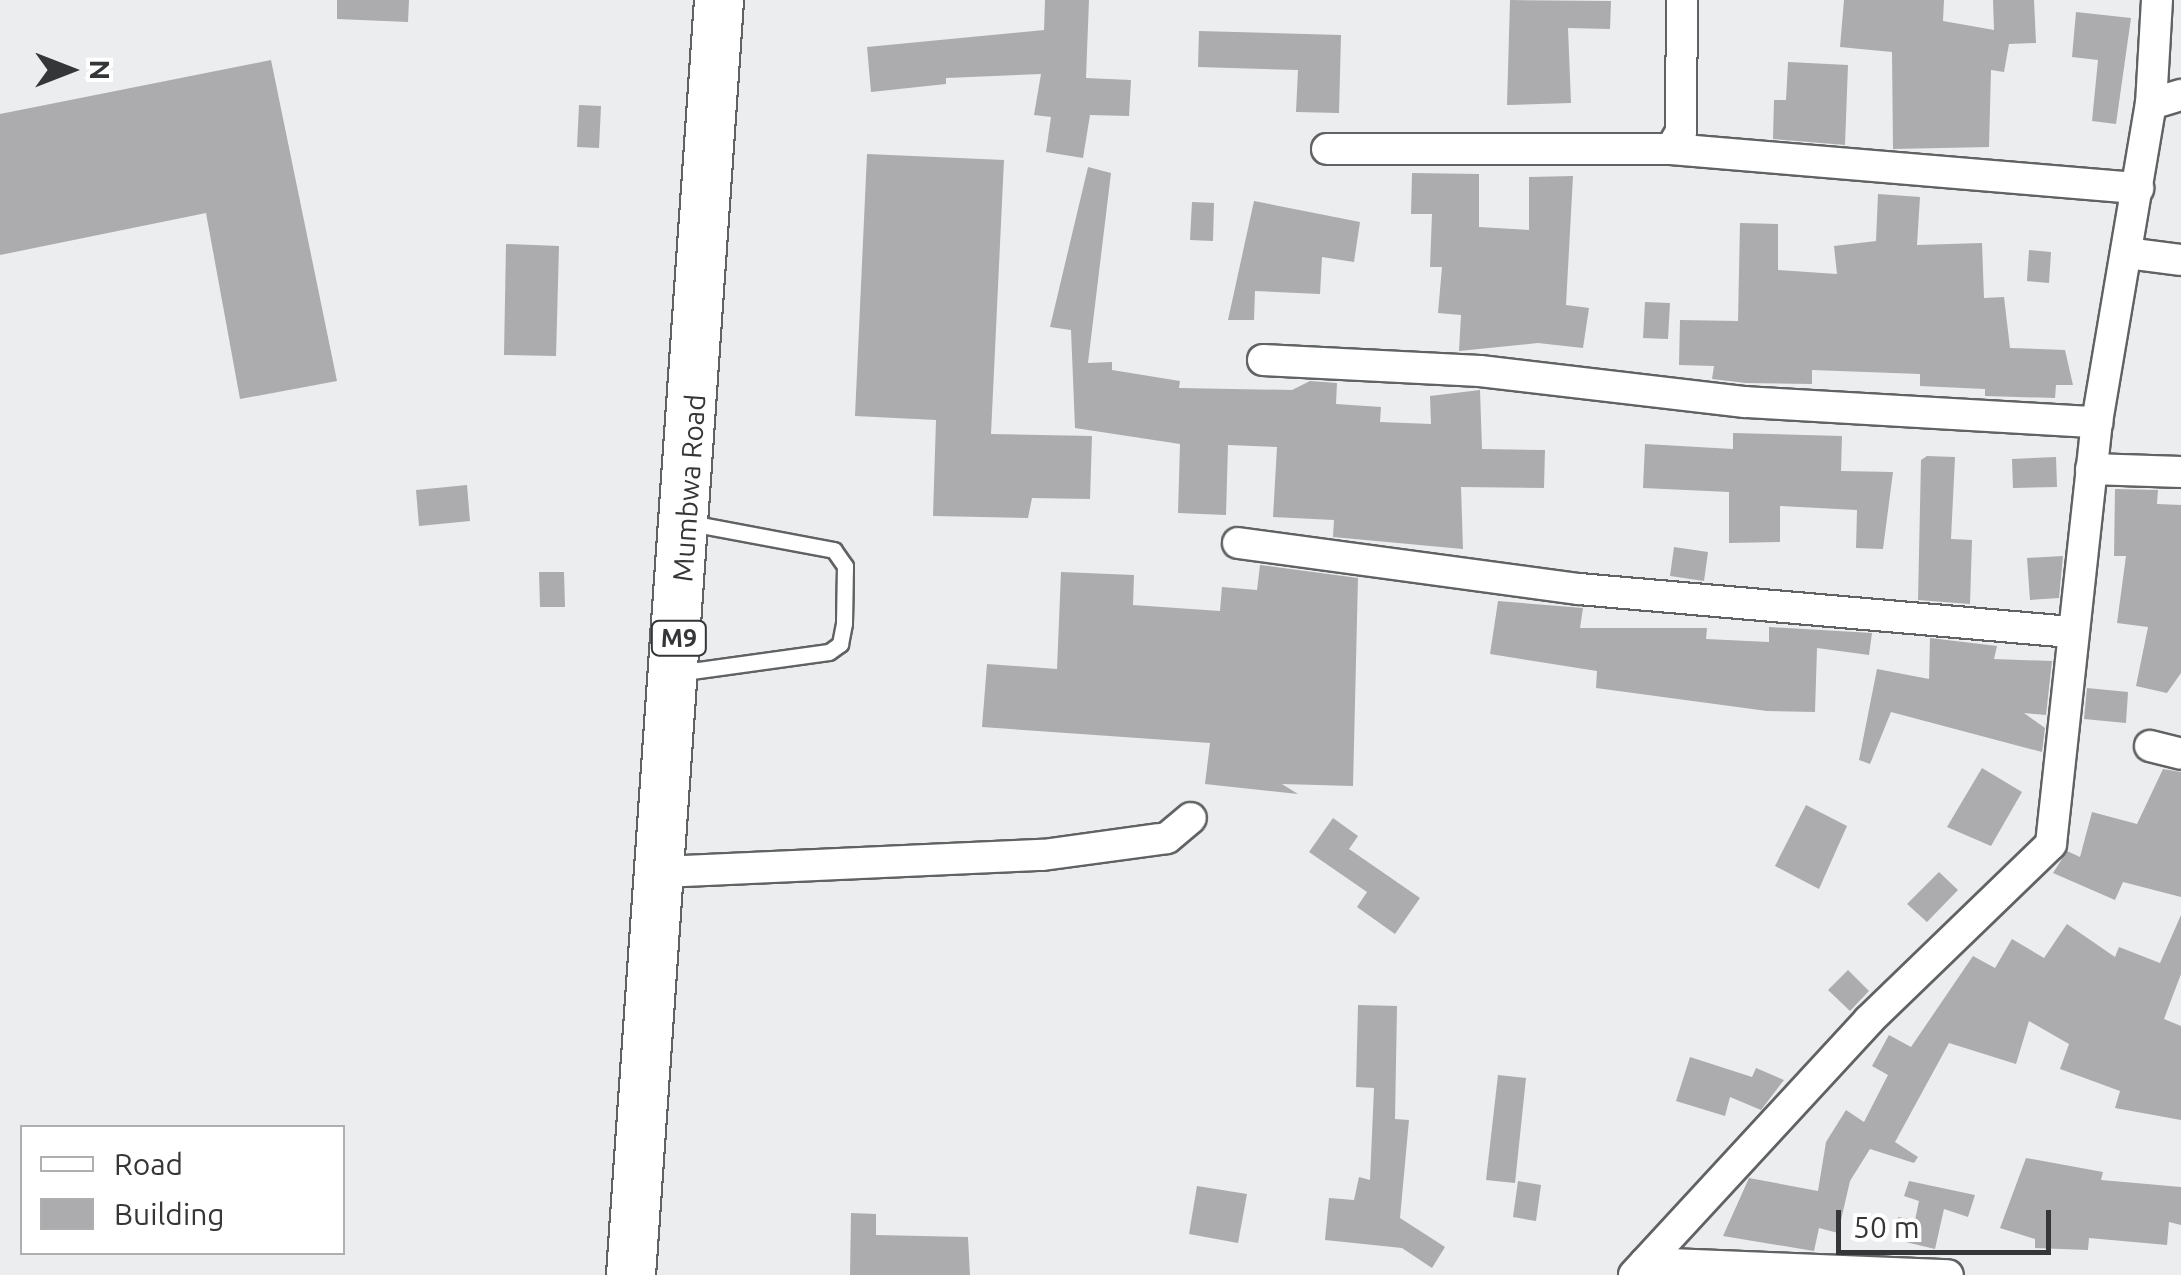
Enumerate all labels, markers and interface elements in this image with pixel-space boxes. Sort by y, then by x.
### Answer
north arrow [20,20,120,120]
text: N [85,60,116,80]
street label: Mumbwa Road [666,393,712,583]
road number: M9 [649,618,709,658]
legend [20,1125,345,1255]
text: Road [114,1147,183,1181]
scale bar [1841,1190,2056,1252]
text: Building [114,1197,225,1231]
text: 50 m [1853,1210,1920,1244]

